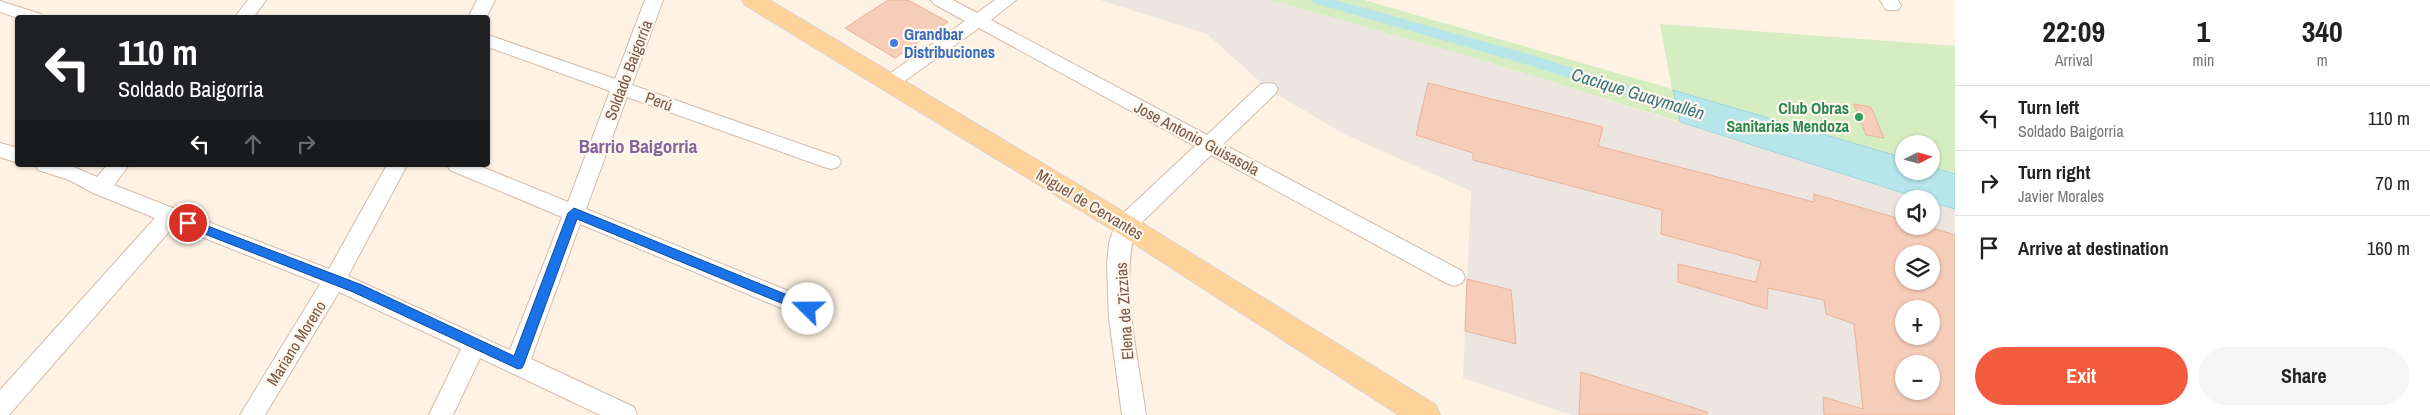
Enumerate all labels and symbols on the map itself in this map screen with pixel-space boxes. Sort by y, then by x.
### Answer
street label: Soldado Baigorria [599,16,657,123]
place label: Grandbar Distribuciones [904,23,995,63]
marker: Grandbar Distribuciones [888,37,900,49]
water label: Cacique Guaymallén [1569,61,1708,126]
street label: Perú [642,86,676,116]
street label: Jose Antonio Guisasola [1131,96,1264,181]
place label: Club Obras Sanitarias Mendoza [1727,97,1850,137]
marker: Club Obras Sanitarias Mendoza [1853,111,1865,123]
district label: Barrio Baigorria [579,133,698,159]
north arrow [1895,135,1940,180]
street label: Miguel de Cervantes [1032,163,1148,245]
pin [167,202,209,244]
street label: Elena de Zizzias [1110,261,1138,361]
position arrow [781,282,833,334]
street label: Mariano Moreno [261,296,331,390]

